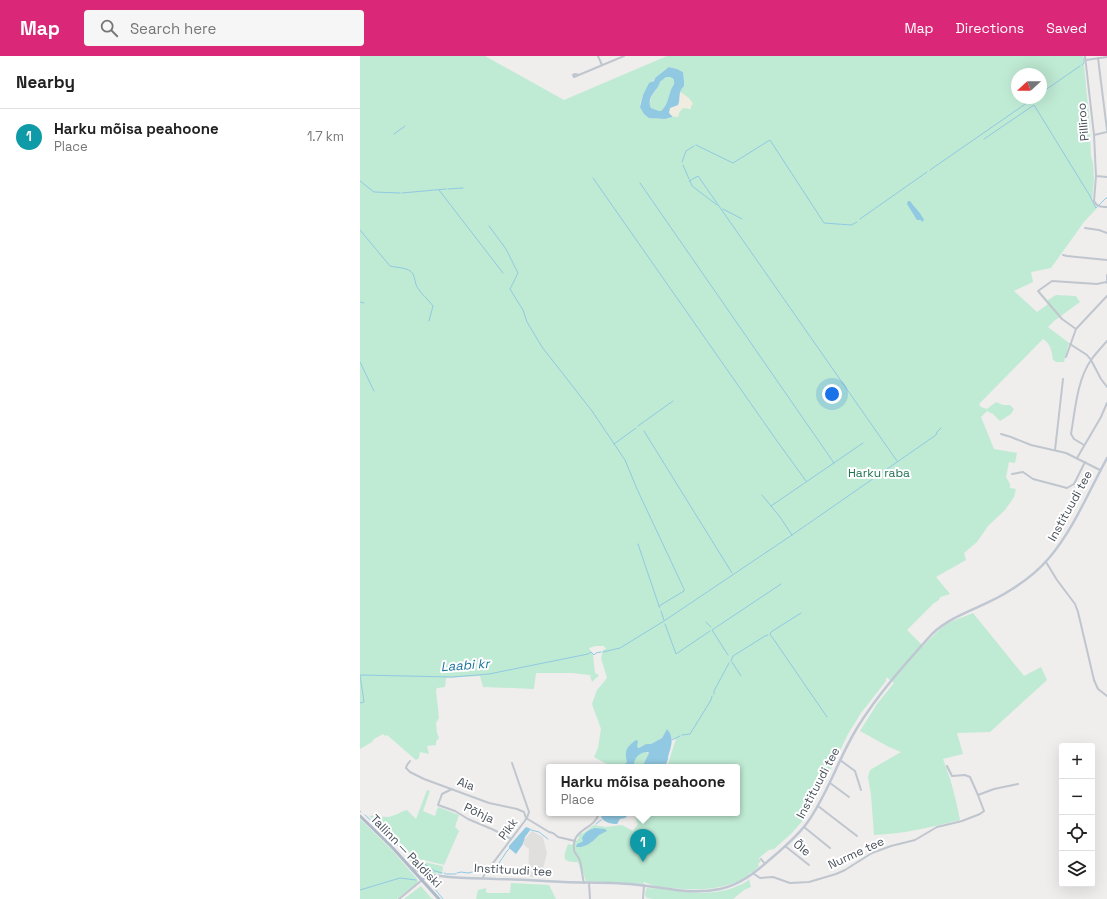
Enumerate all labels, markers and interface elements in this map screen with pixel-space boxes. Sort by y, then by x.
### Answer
search box [84,10,364,46]
text: Map [20,16,60,41]
icon: search [98,17,120,39]
text: Search here [130,19,216,38]
text: Map [904,19,934,37]
text: Directions [956,19,1024,37]
text: Saved [1046,19,1087,37]
north arrow [1011,68,1047,104]
text: Nearby [16,71,75,93]
street label: Pilliroo [1073,102,1093,142]
text: Harku mõisa peahoone [54,119,219,138]
text: 1 [26,128,32,145]
text: 1.7 km [307,128,344,145]
text: Place [54,138,88,155]
your location [822,384,842,404]
park label: Harku raba [848,465,910,481]
street label: Instituudi tee [1044,468,1096,544]
water label: Laabi kr [440,655,492,675]
map controls [1059,743,1095,887]
button: + [1059,743,1095,779]
street label: Instituudi tee [793,745,843,821]
popup [546,764,740,816]
text: Harku mõisa peahoone [561,772,725,791]
street label: Aia [455,774,477,795]
button: − [1059,779,1095,815]
text: Place [561,791,594,808]
street label: Põhja [461,799,497,827]
street label: Tallinn — Paldiski [367,811,445,891]
street label: Pikk [495,815,522,843]
button: locate [1059,815,1095,851]
pin: 1 [630,829,656,862]
street label: Nurme tee [825,833,887,873]
street label: Õle [790,836,814,860]
button: layers [1059,851,1095,887]
street label: Instituudi tee [473,860,553,880]

